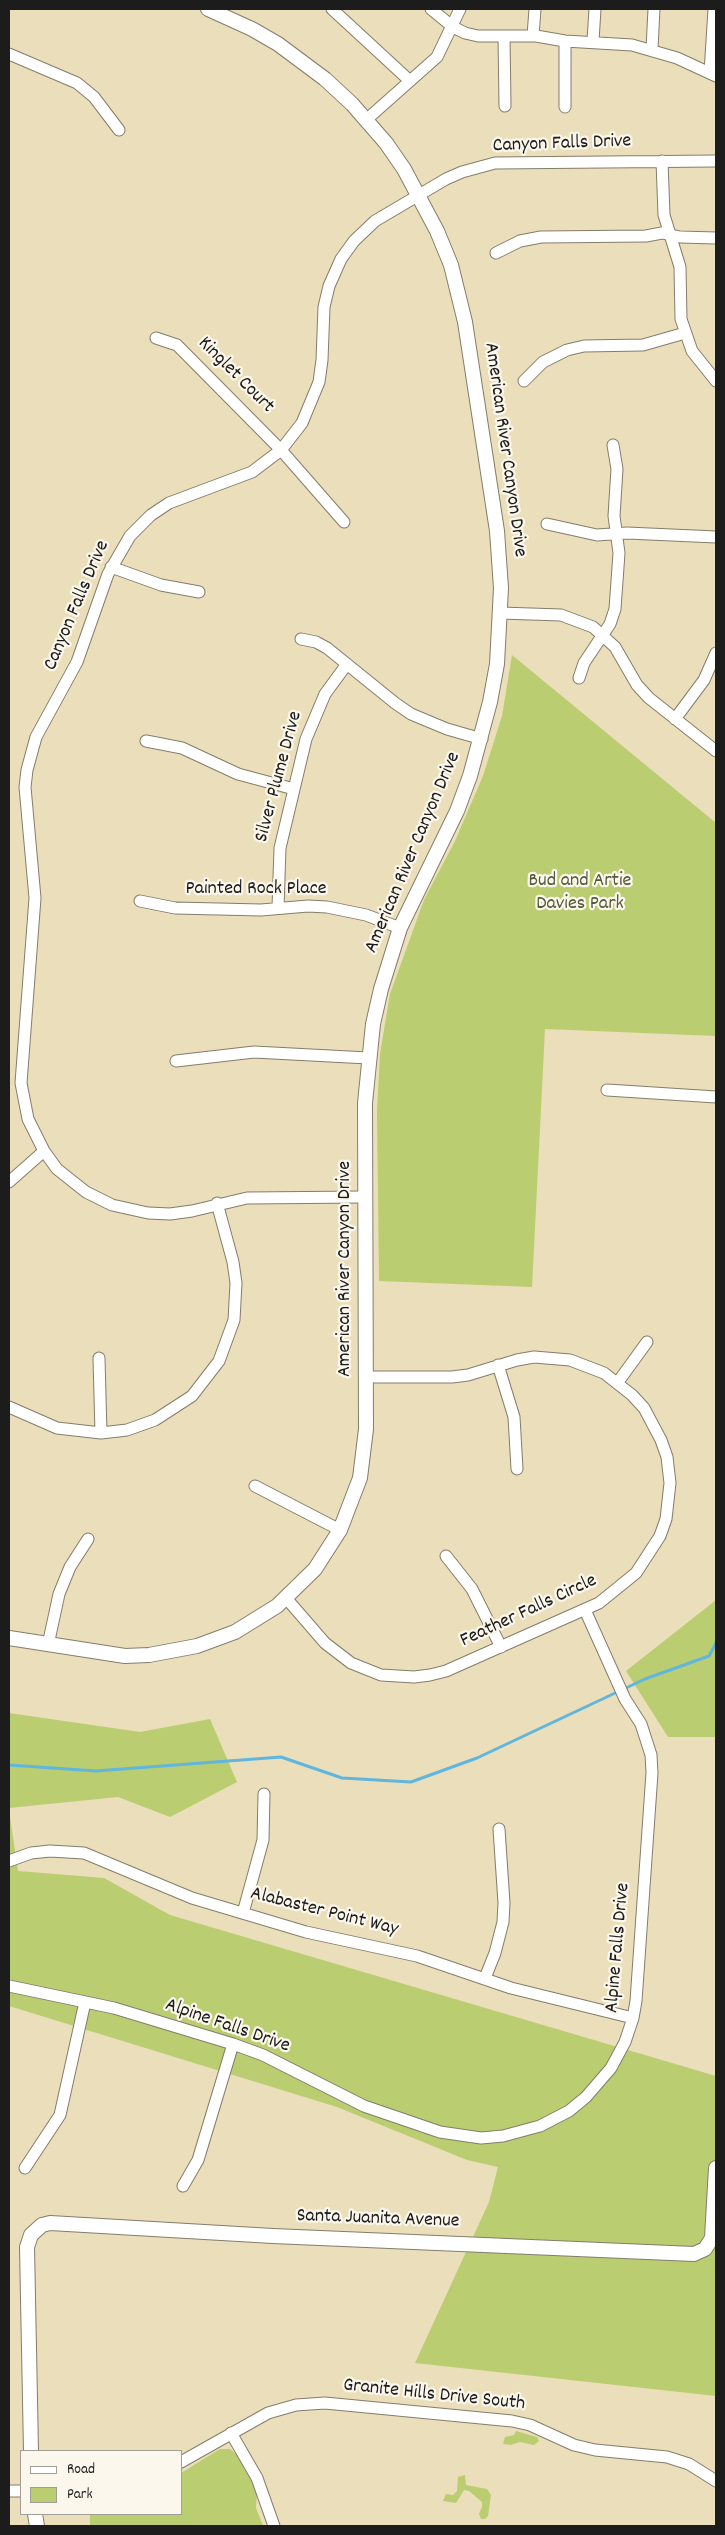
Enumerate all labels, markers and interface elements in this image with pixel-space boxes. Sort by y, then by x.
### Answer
street label: Canyon Falls Drive [492,131,632,159]
street label: Kinglet Court [192,333,278,419]
street label: American River Canyon Drive [477,341,531,559]
street label: Canyon Falls Drive [40,537,116,675]
street label: Silver Plume Drive [251,709,309,845]
street label: American River Canyon Drive [361,749,467,957]
park label: Bud and Artie Davies Park [529,870,631,917]
street label: Painted Rock Place [185,878,327,902]
street label: American River Canyon Drive [334,1161,358,1377]
street label: Feather Falls Circle [457,1570,601,1654]
street label: Alpine Falls Drive [601,1882,637,2014]
street label: Alabaster Point Way [248,1883,400,1943]
street label: Alpine Falls Drive [161,1994,293,2060]
street label: Santa Juanita Avenue [296,2205,460,2235]
street label: Granite Hills Drive South [342,2375,526,2417]
legend [20,2450,182,2515]
text: Road [67,2459,95,2481]
text: Park [67,2484,93,2506]

